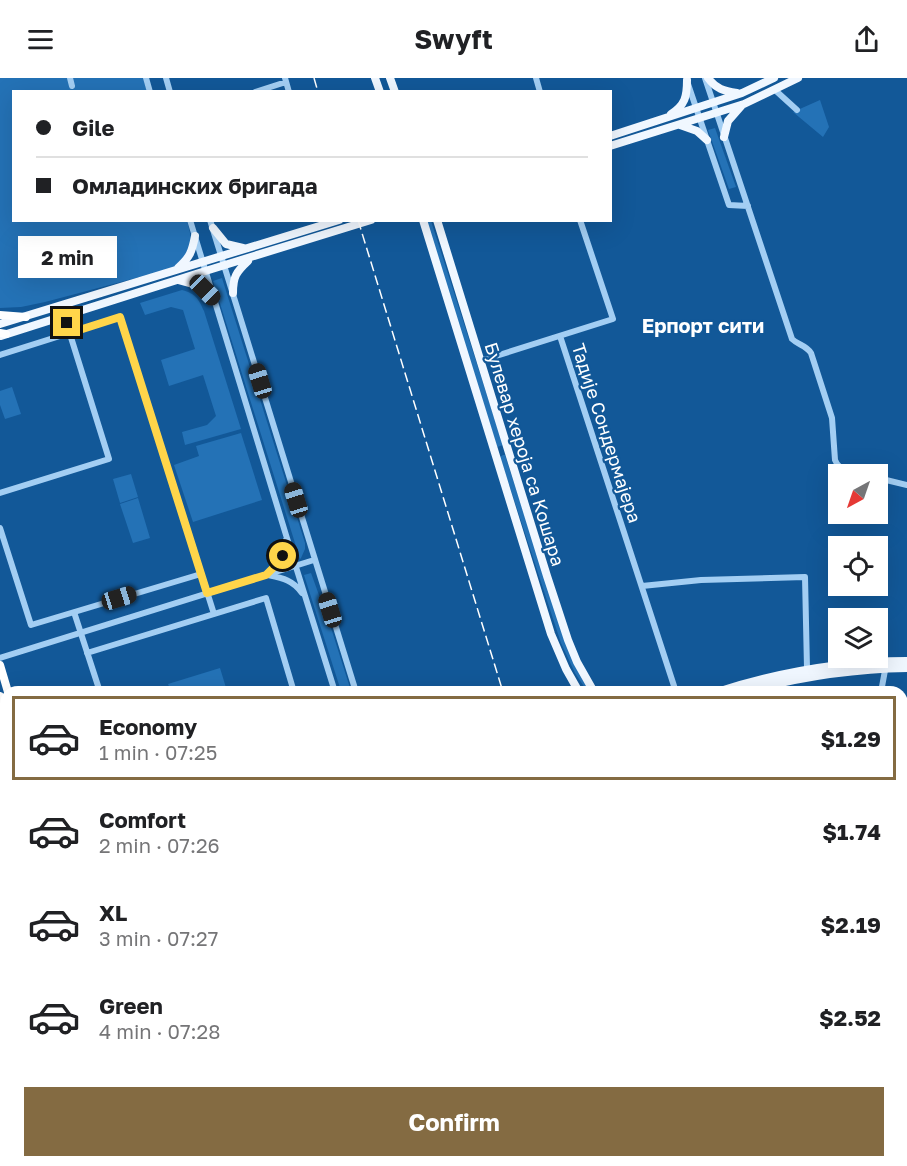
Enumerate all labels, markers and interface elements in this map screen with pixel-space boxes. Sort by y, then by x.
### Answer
icon: menu [24,23,57,56]
text: Swyft [414,23,493,55]
icon: share [850,23,883,56]
text: Gile [72,114,114,141]
text: Омладинских бригада [72,172,318,199]
callout: 2 min [17,236,116,278]
text: 2 min [41,245,94,269]
car [186,271,224,309]
route end [53,309,80,336]
district label: Ерпорт сити [642,313,764,337]
street label: Булевар хероја са Кошара [480,339,570,569]
street label: Тадије Сондермајера [568,340,646,526]
car [246,361,274,401]
north arrow [828,464,888,524]
map controls [828,464,888,668]
car [282,480,310,520]
button: locate [828,536,888,596]
route start [269,542,296,569]
car [99,584,139,612]
car [316,590,344,630]
button: layers [828,608,888,668]
icon: car [27,711,81,765]
text: Economy [99,713,197,740]
text: $1.29 [820,725,881,752]
text: 1 min · 07:25 [99,740,217,764]
icon: car [27,804,81,858]
text: Comfort [99,806,186,833]
text: $1.74 [822,818,881,845]
text: 2 min · 07:26 [99,833,220,857]
icon: car [27,897,81,951]
text: XL [99,899,127,926]
text: $2.19 [820,911,881,938]
text: 3 min · 07:27 [99,926,218,950]
icon: car [27,990,81,1044]
text: Green [99,992,163,1019]
text: $2.52 [819,1004,881,1031]
text: 4 min · 07:28 [99,1019,220,1043]
button: Confirm [24,1087,884,1156]

